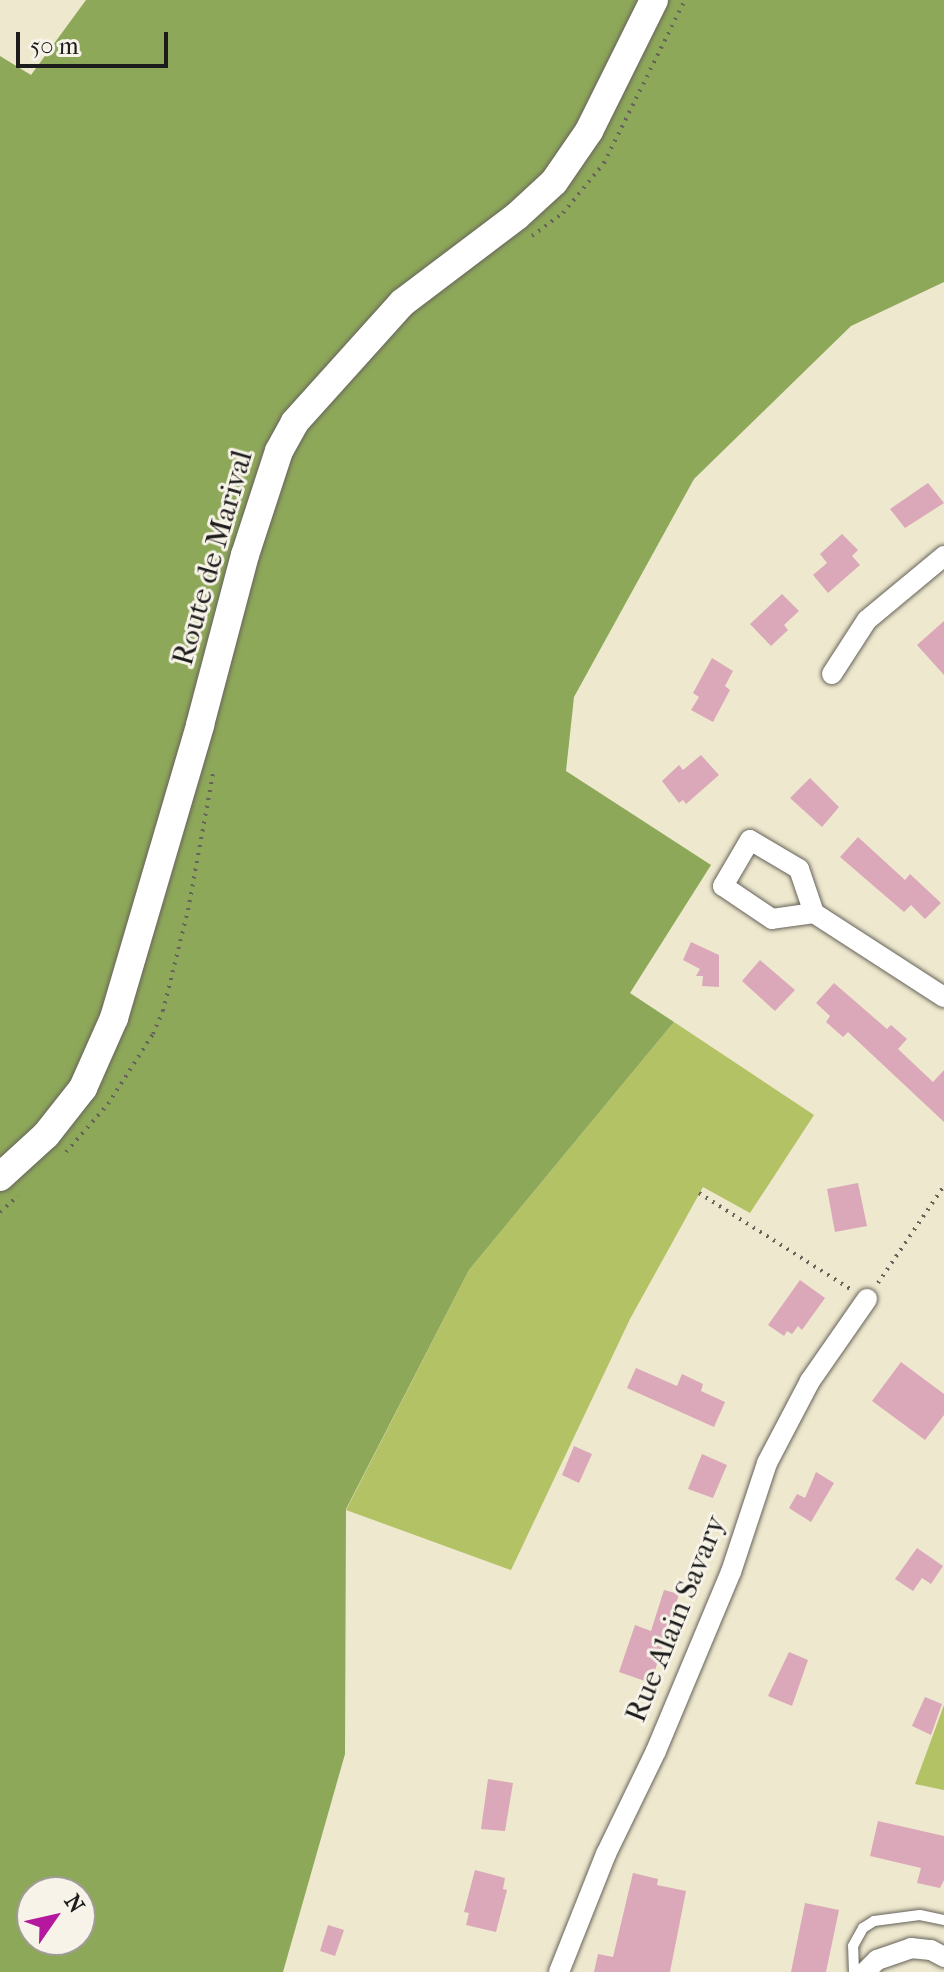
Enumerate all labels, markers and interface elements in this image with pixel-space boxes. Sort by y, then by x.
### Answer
scale bar [20,16,172,66]
text: 50 m [30,32,79,60]
street label: Route de Marival [165,446,261,670]
street label: Rue Alain Savary [618,1510,734,1728]
north arrow [16,1876,96,1956]
text: N [59,1889,90,1918]

